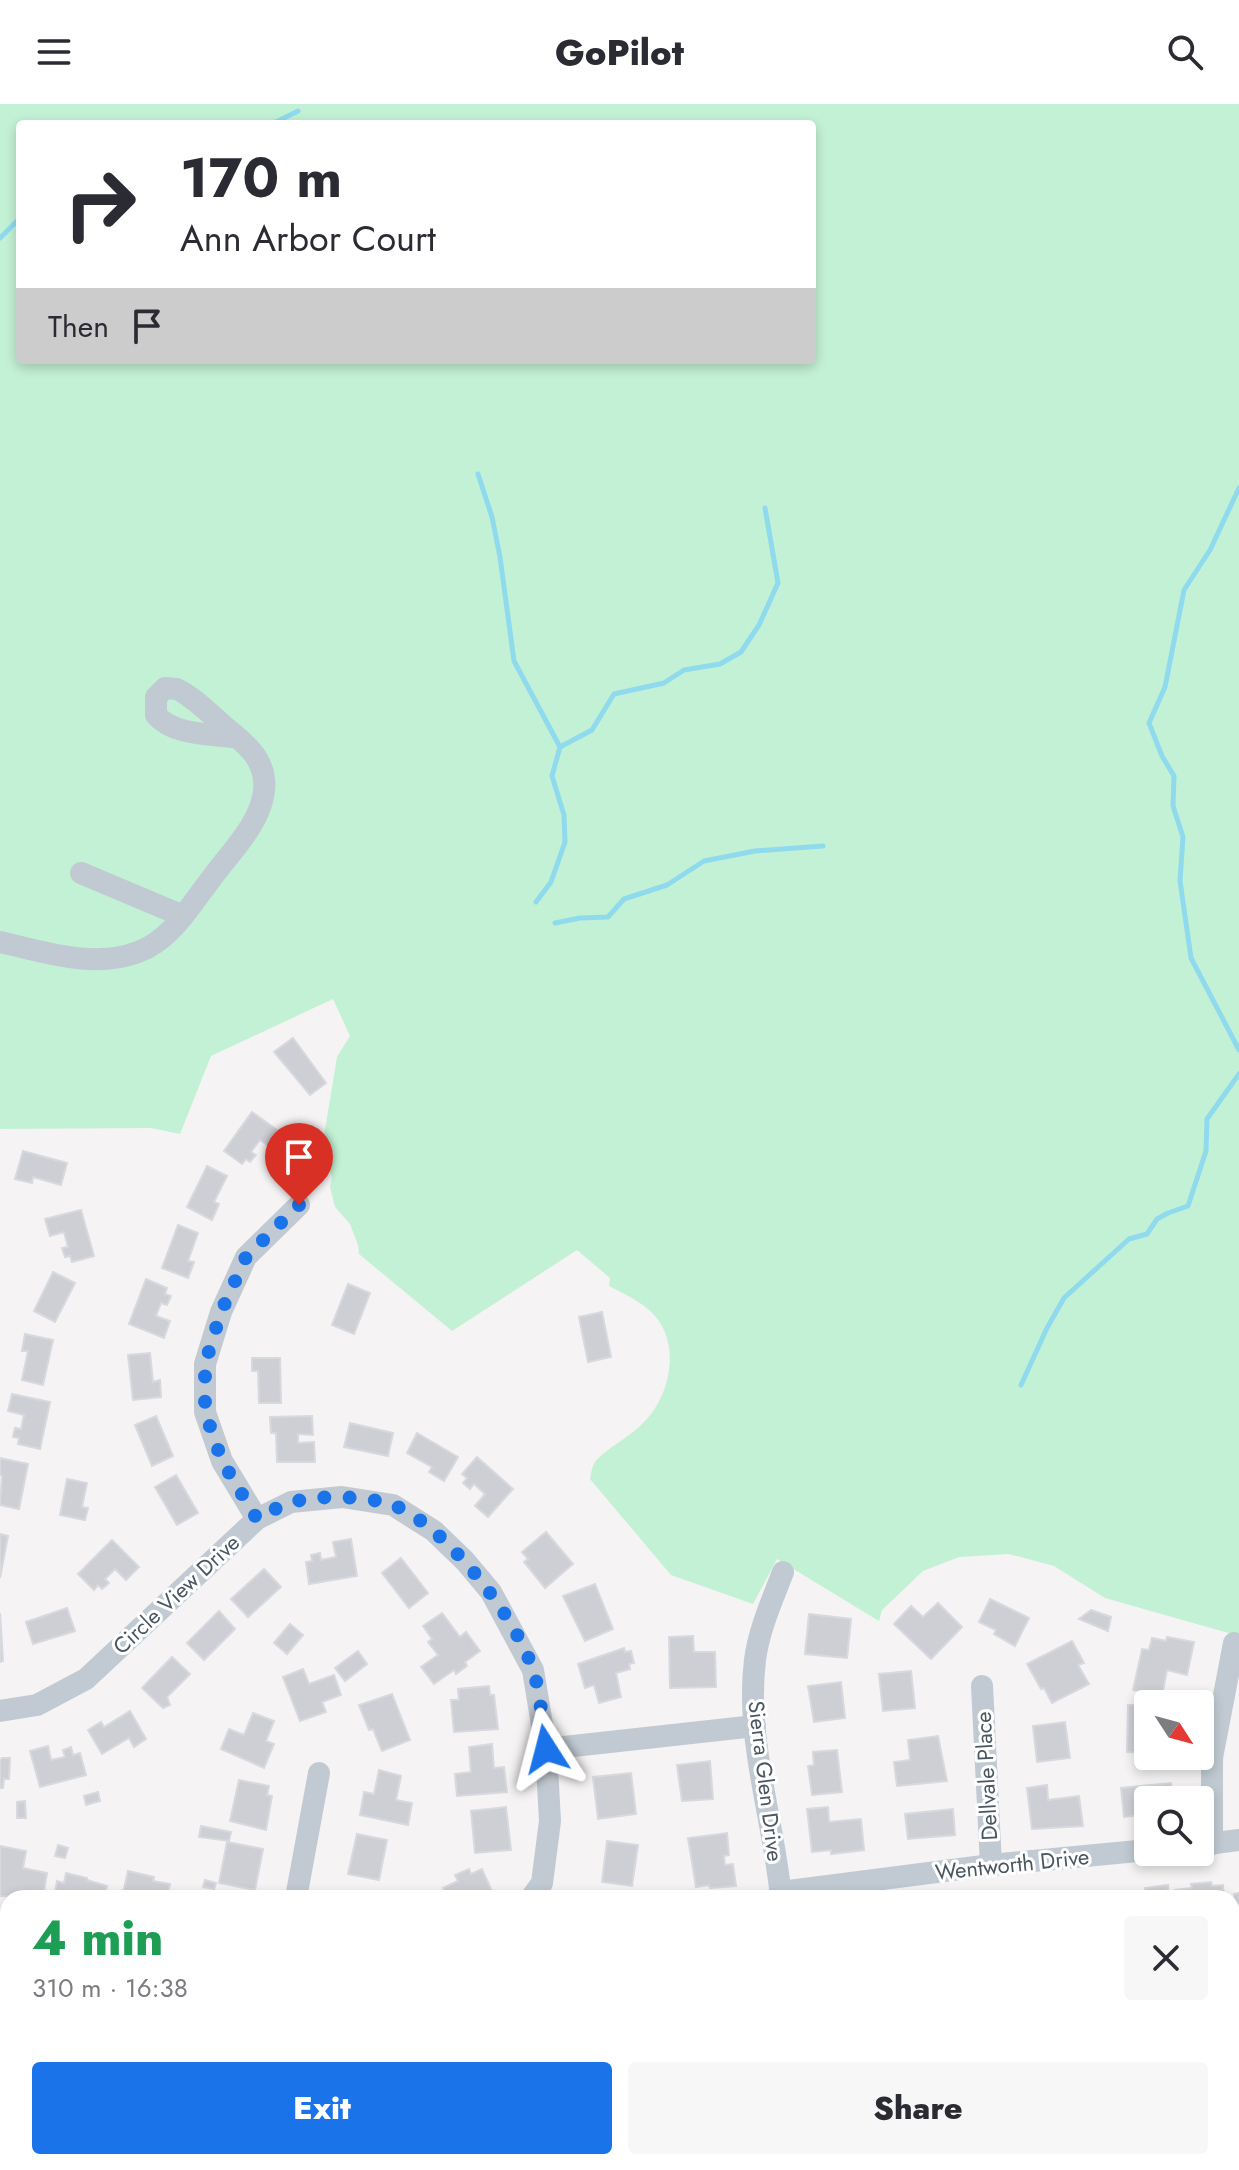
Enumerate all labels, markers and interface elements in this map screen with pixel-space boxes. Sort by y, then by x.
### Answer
text: GoPilot [555,26,684,78]
icon: menu [32,30,76,74]
icon: search [1163,30,1207,74]
text: 170 m [180,137,342,218]
icon: right [48,152,152,256]
text: Ann Arbor Court [180,212,436,264]
icon: arrive [125,304,169,348]
text: Then [48,305,109,348]
pin [265,1123,333,1205]
icon: arrive [277,1135,321,1179]
street label: Circle View Drive [105,1527,247,1661]
north arrow [1134,1690,1214,1770]
map controls [1134,1690,1214,1866]
street label: Sierra Glen Drive [740,1699,792,1863]
position arrow [504,1707,588,1791]
street label: Dellvale Place [967,1711,1005,1841]
button: search [1134,1786,1214,1866]
street label: Wentworth Drive [933,1840,1091,1888]
text: 4 min [32,1904,163,1973]
button: close [1124,1916,1208,2000]
text: 310 m · 16:38 [32,1969,188,2007]
button: Exit [32,2062,612,2154]
button: Share [628,2062,1208,2154]

